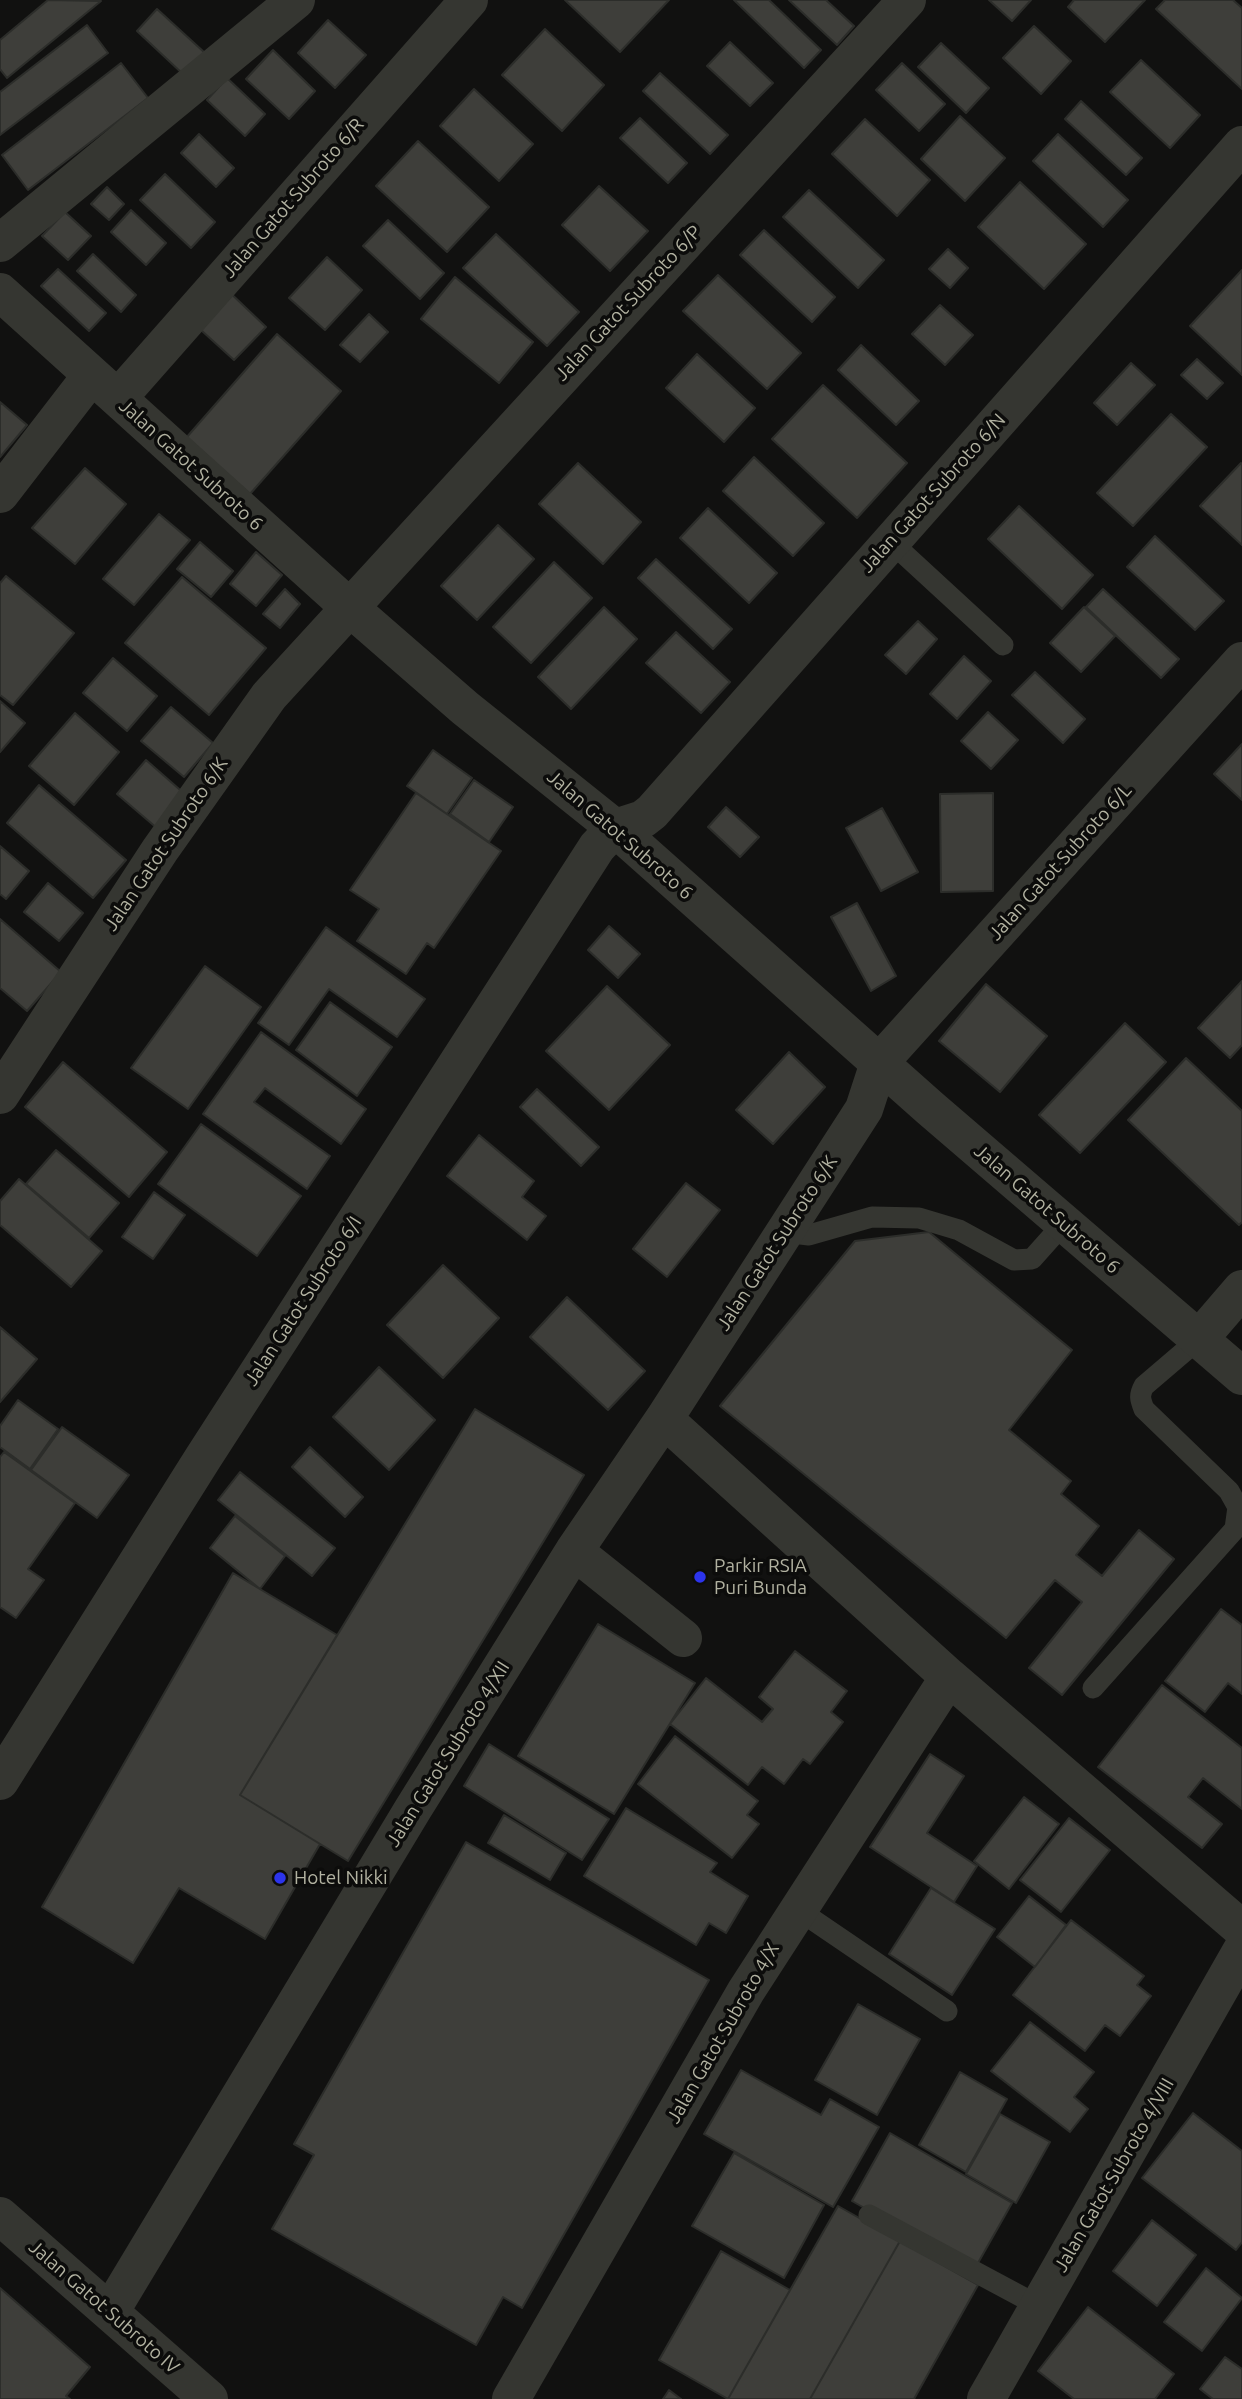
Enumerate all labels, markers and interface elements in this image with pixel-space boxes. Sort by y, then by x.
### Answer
street label: Jalan Gatot Subroto 6/R [217,113,369,283]
street label: Jalan Gatot Subroto 6/P [550,221,706,385]
street label: Jalan Gatot Subroto 6 [114,394,268,536]
street label: Jalan Gatot Subroto 6/N [856,409,1010,577]
street label: Jalan Gatot Subroto 6/K [99,753,233,935]
street label: Jalan Gatot Subroto 6 [542,765,698,905]
street label: Jalan Gatot Subroto 6/L [984,779,1136,945]
street label: Jalan Gatot Subroto 6 [969,1139,1125,1279]
street label: Jalan Gatot Subroto 6/K [712,1151,842,1335]
street label: Jalan Gatot Subroto 6/I [240,1212,366,1390]
place label: Parkir RSIA Puri Bunda [714,1555,807,1599]
marker: Parkir RSIA Puri Bunda [692,1569,708,1585]
street label: Jalan Gatot Subroto 4/XII [382,1657,514,1851]
place label: Hotel Nikki [294,1867,388,1889]
marker: Hotel Nikki [272,1870,288,1886]
street label: Jalan Gatot Subroto 4/X [662,1939,784,2127]
street label: Jalan Gatot Subroto 4/VIII [1049,2074,1179,2276]
street label: Jalan Gatot Subroto IV [24,2235,184,2379]

